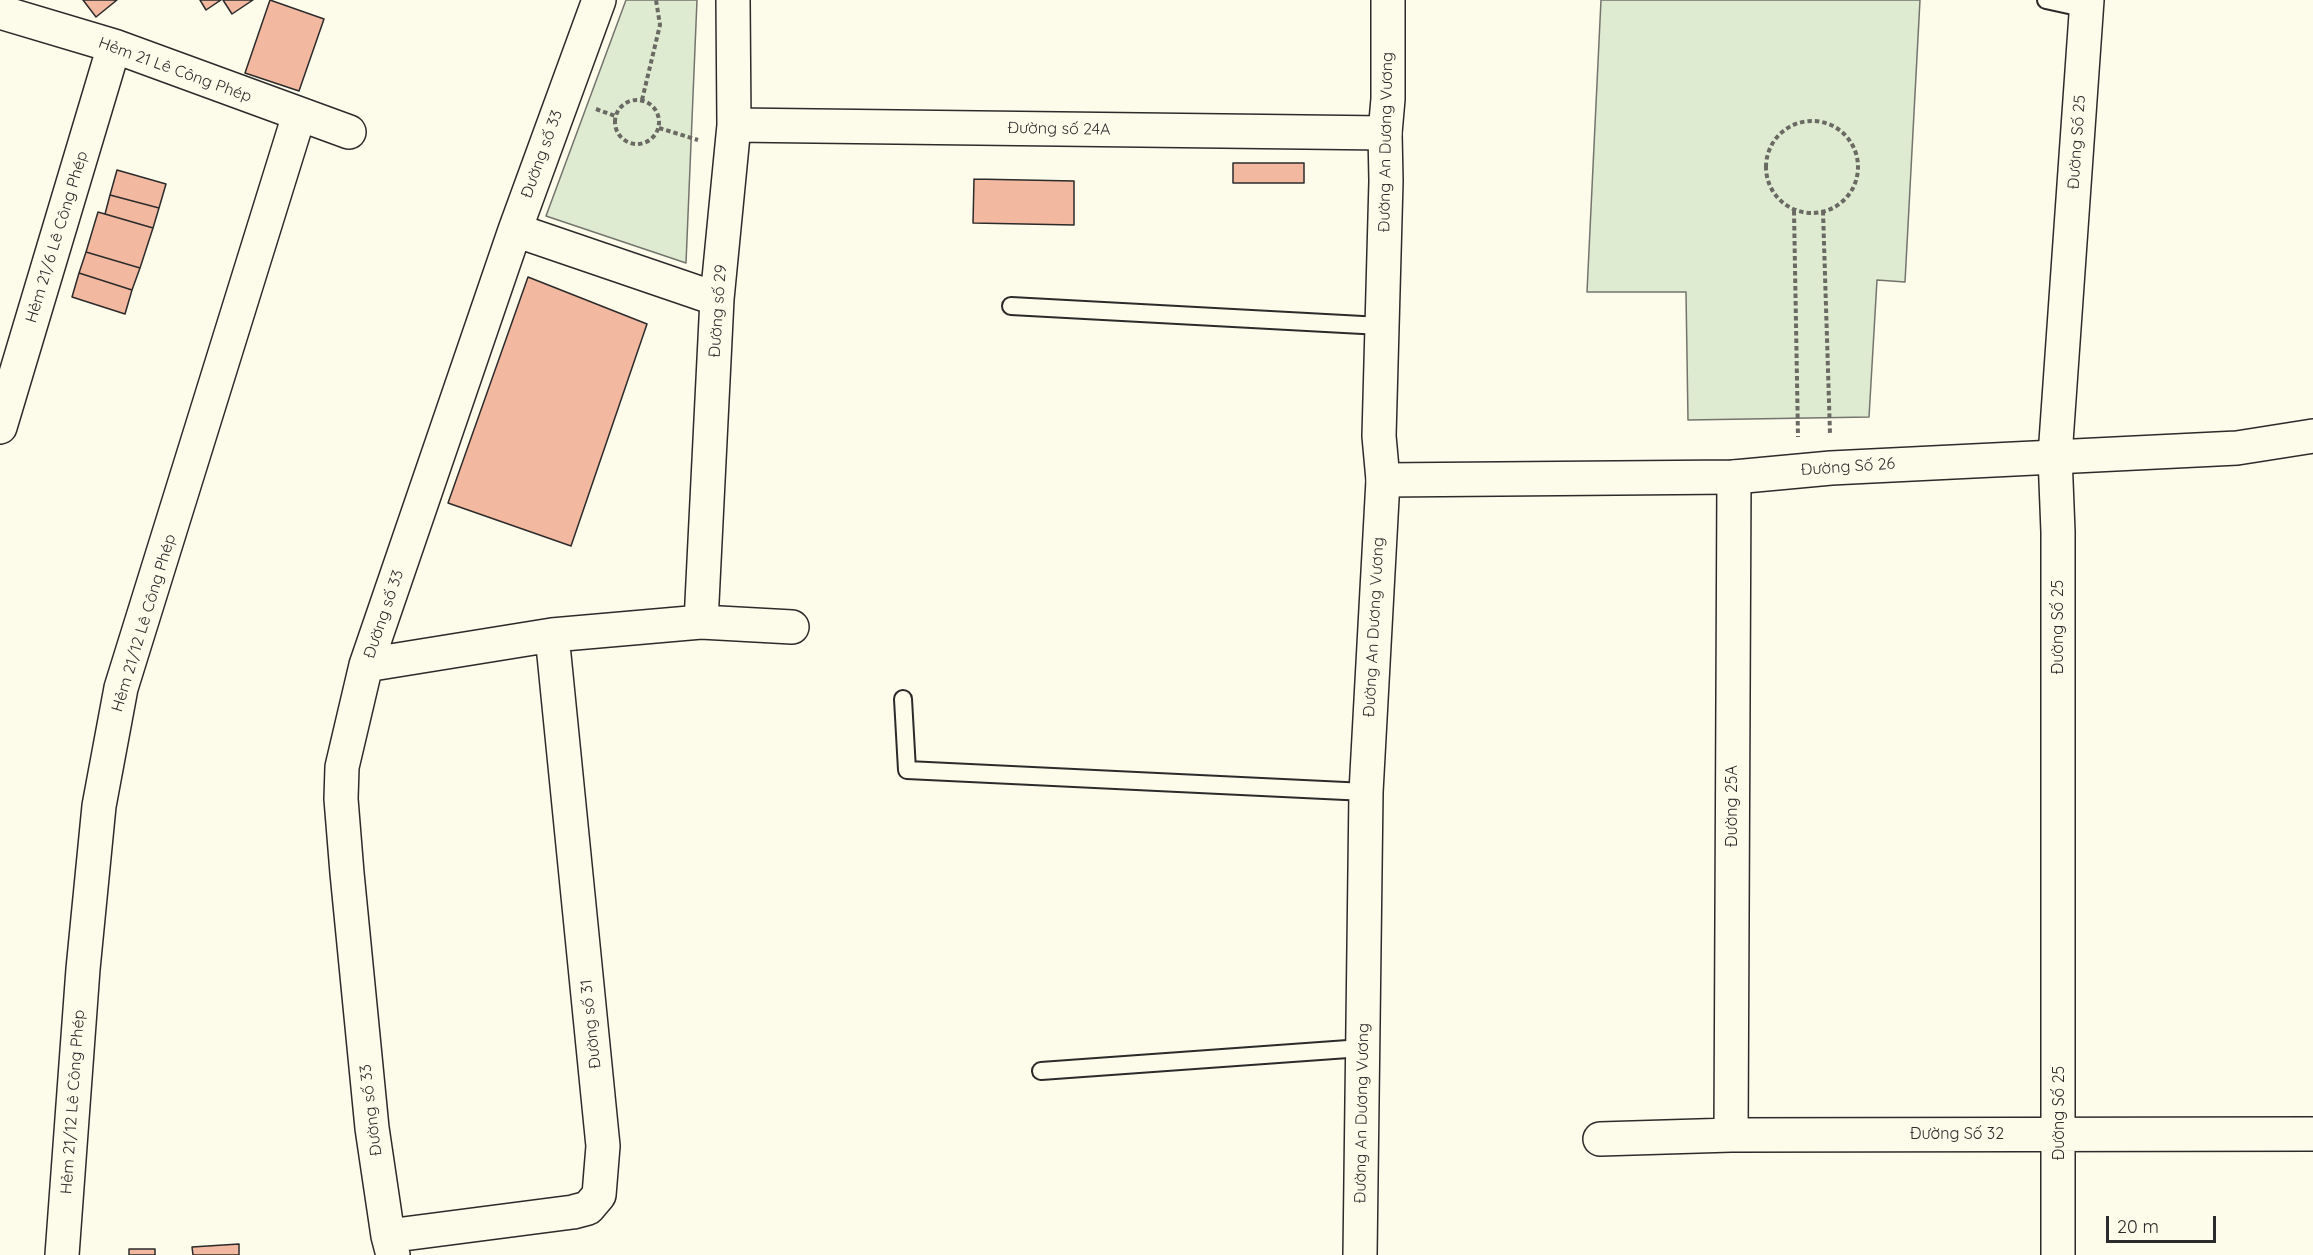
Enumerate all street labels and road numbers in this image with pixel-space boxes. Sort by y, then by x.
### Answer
street label: Hẻm 21 Lê Công Phép [96,33,254,107]
street label: Đường An Dương Vương [1375,52,1397,232]
street label: Đường Số 25 [2064,94,2090,190]
street label: Đường số 33 [517,107,567,201]
street label: Đường số 24A [1007,119,1111,139]
street label: Hẻm 21/6 Lê Công Phép [22,149,92,325]
street label: Đường số 29 [705,264,731,358]
street label: Đường Số 26 [1800,454,1896,480]
street label: Hẻm 21/12 Lê Công Phép [108,532,180,714]
street label: Đường An Dương Vương [1360,537,1388,717]
street label: Đường số 33 [360,567,408,661]
street label: Đường Số 25 [2048,580,2068,674]
street label: Đường 25A [1722,765,1742,847]
street label: Đường số 31 [577,978,605,1070]
street label: Hẻm 21/12 Lê Công Phép [57,1009,89,1195]
street label: Đường An Dương Vương [1351,1023,1373,1203]
street label: Đường số 33 [356,1063,386,1157]
street label: Đường Số 25 [2049,1066,2069,1160]
street label: Đường Số 32 [1910,1124,2004,1144]

